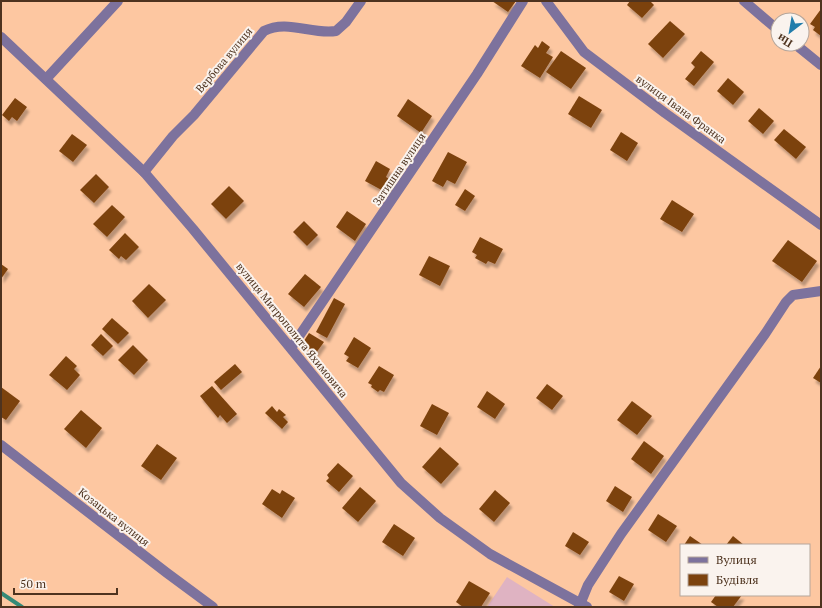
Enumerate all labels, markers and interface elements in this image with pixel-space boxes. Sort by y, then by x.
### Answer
north arrow [770,12,810,52]
street label: Вербова вулиця [193,24,255,96]
text: Пн [775,31,795,51]
street label: вулиця Івана Франка [633,72,729,147]
street label: Затишна вулиця [370,130,428,208]
street label: вулиця Митрополита Яхимовича [233,260,351,401]
street label: Козацька вулиця [76,485,153,549]
legend [680,544,810,596]
text: Вулиця [716,552,757,567]
scale bar [14,570,117,596]
text: Будівля [716,572,759,587]
text: 50 m [20,576,47,591]

